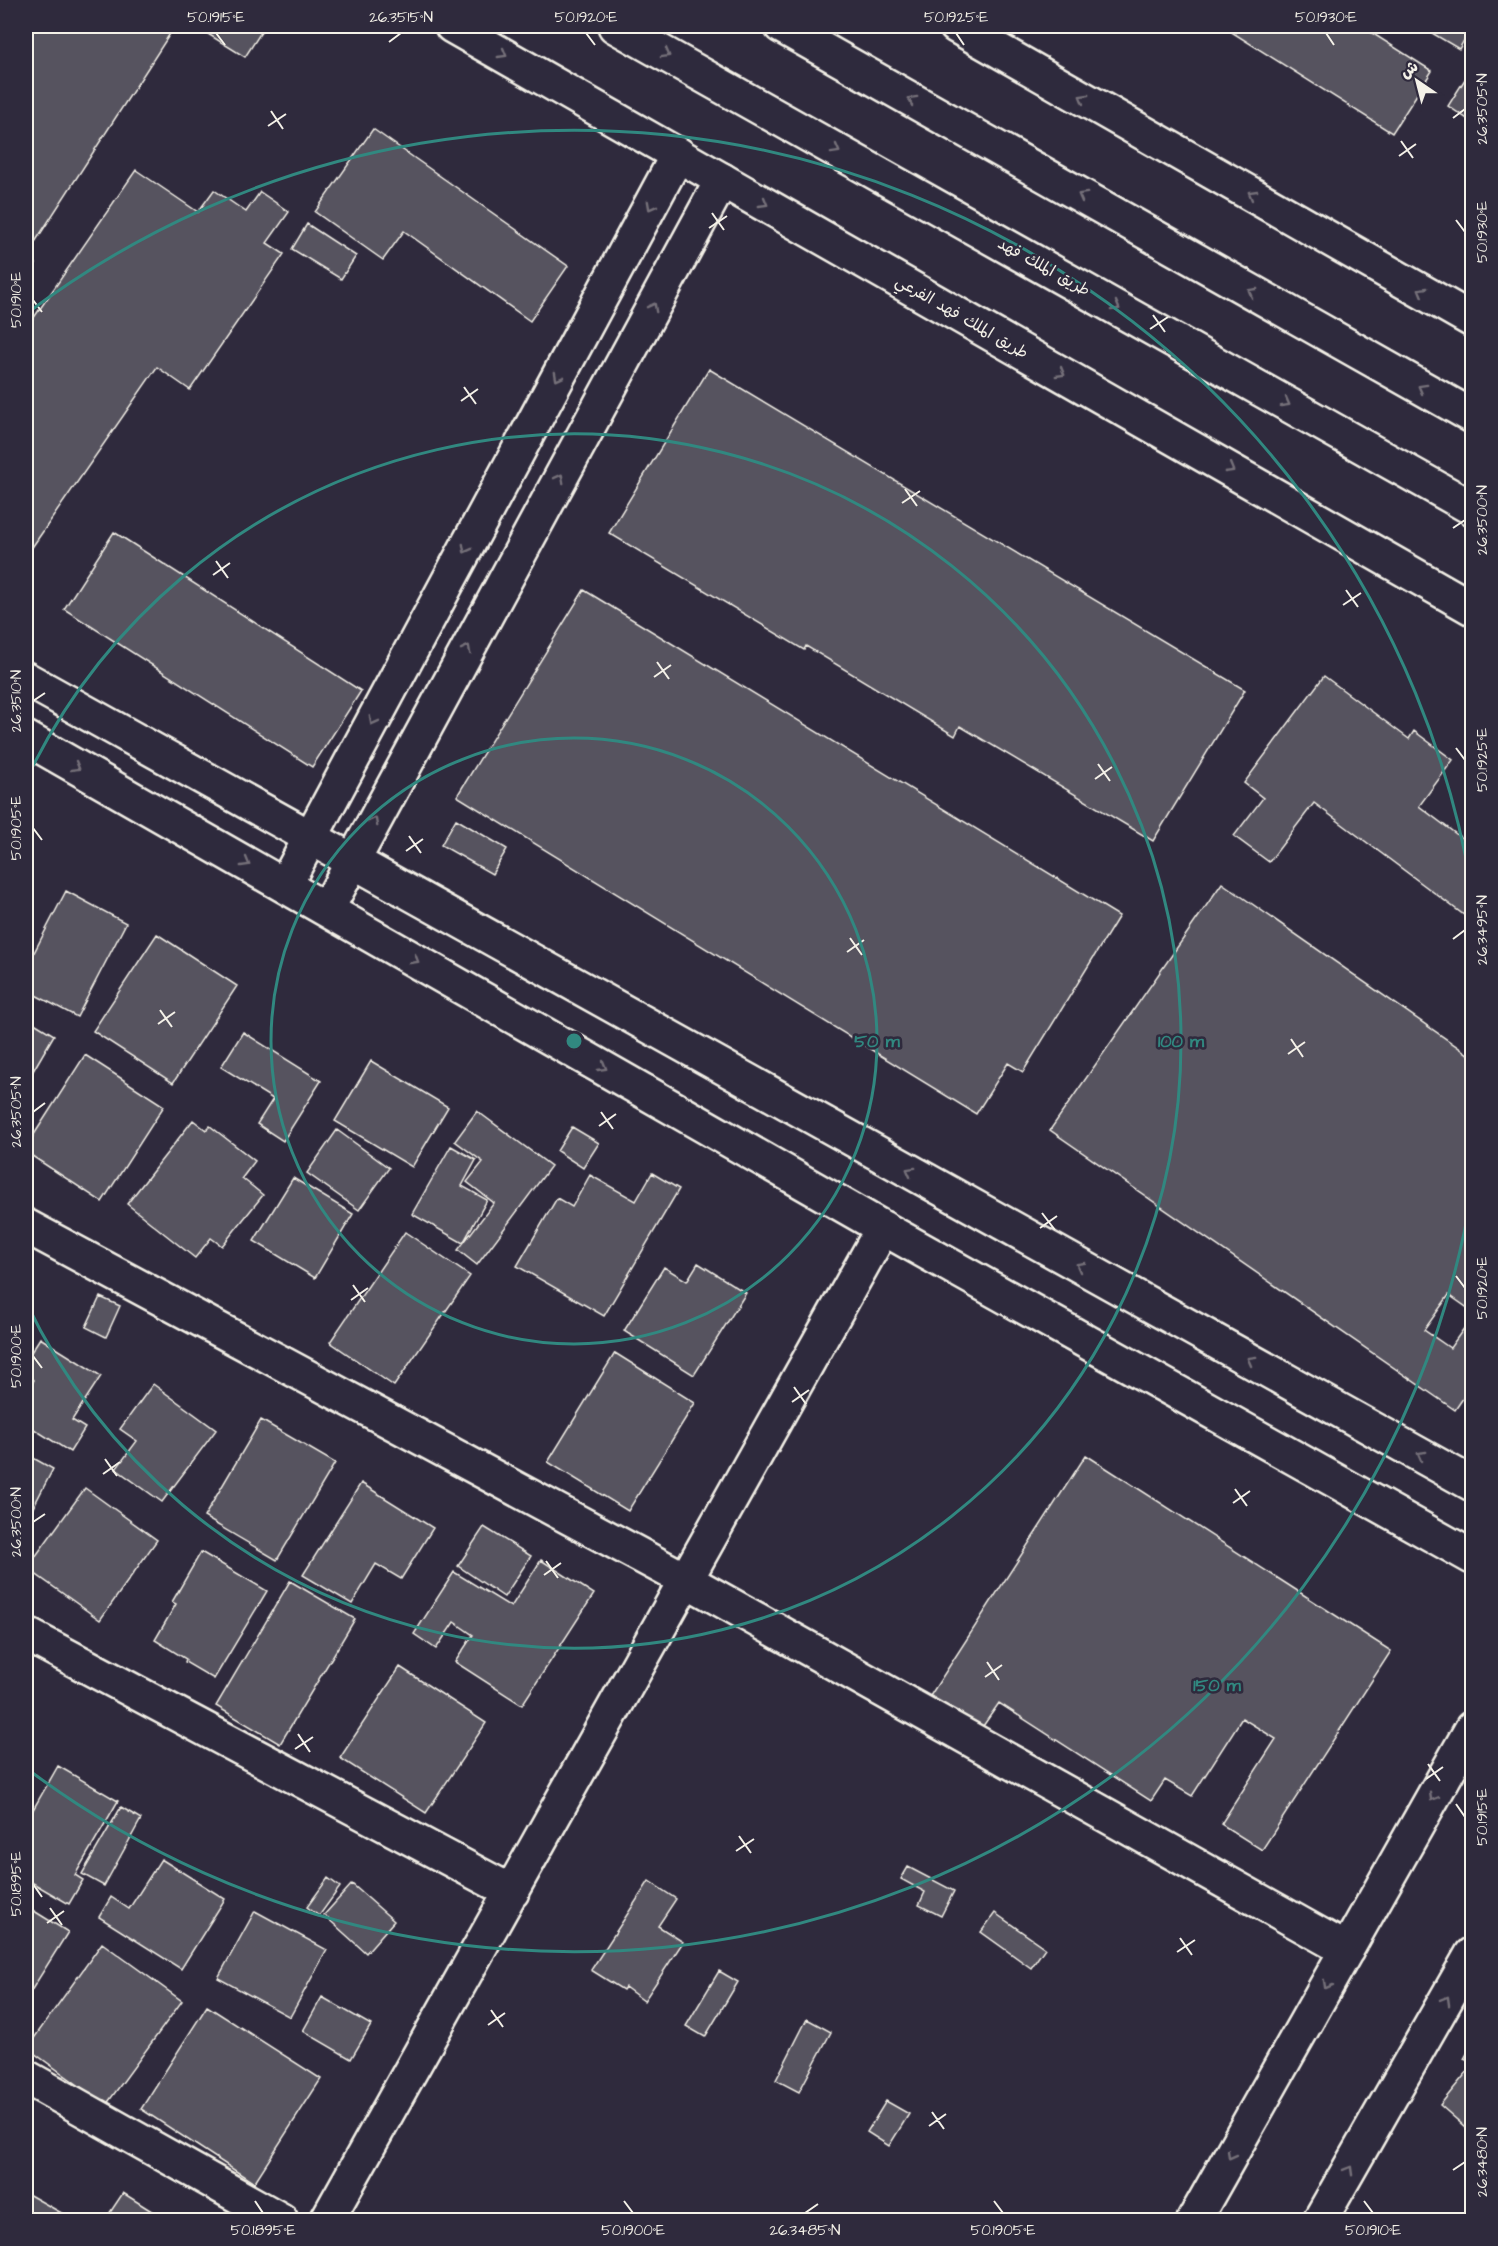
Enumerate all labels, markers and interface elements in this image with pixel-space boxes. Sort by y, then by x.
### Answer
text: 50.1915°E [187,7,245,28]
text: 26.3515°N [369,7,433,28]
text: 50.1920°E [555,7,618,28]
text: 50.1925°E [924,7,988,28]
text: 50.1930°E [1295,7,1357,28]
one-way arrow [497,47,507,59]
one-way arrow [660,47,670,58]
north arrow [1387,51,1447,111]
text: ش [1395,55,1422,84]
text: 26.3505°N [1472,73,1493,145]
one-way arrow [1079,93,1089,105]
one-way arrow [908,96,919,107]
one-way arrow [830,143,840,154]
one-way arrow [1248,190,1258,201]
one-way arrow [1078,192,1088,203]
one-way arrow [757,196,768,208]
one-way arrow [646,200,658,211]
text: 50.1930°E [1472,201,1493,263]
street label: طريق الملك فهد [994,233,1094,301]
street label: طريق الملك فهد الفرعي [890,270,1032,367]
text: 50.1910°E [6,272,27,328]
one-way arrow [1418,286,1428,298]
one-way arrow [1248,288,1258,299]
one-way arrow [1109,300,1120,311]
one-way arrow [646,302,657,313]
one-way arrow [1055,366,1065,377]
one-way arrow [554,371,565,382]
one-way arrow [1417,384,1428,395]
one-way arrow [1279,395,1290,407]
one-way arrow [1224,462,1234,474]
one-way arrow [553,474,564,484]
text: 26.3500°N [1472,485,1493,555]
one-way arrow [462,543,473,553]
one-way arrow [460,645,471,656]
text: 26.3510°N [6,670,27,732]
one-way arrow [369,715,380,725]
text: 50.1925°E [1472,728,1493,792]
one-way arrow [70,759,80,771]
text: 50.1905°E [6,795,27,860]
one-way arrow [367,817,378,827]
one-way arrow [240,856,250,867]
text: 26.3495°N [1472,895,1493,965]
one-way arrow [409,953,419,964]
text: 50 m [854,1029,901,1054]
text: 100 m [1158,1029,1205,1054]
centre of rings [564,1031,584,1051]
one-way arrow [596,1060,607,1071]
text: 26.3505°N [6,1076,27,1148]
one-way arrow [906,1167,916,1178]
text: 50.1920°E [1472,1256,1493,1319]
one-way arrow [1076,1262,1087,1273]
text: 50.1900°E [6,1324,27,1388]
one-way arrow [1247,1356,1257,1368]
one-way arrow [1417,1451,1428,1462]
text: 26.3500°N [6,1487,27,1557]
text: 150 m [1193,1673,1242,1698]
text: 50.1915°E [1472,1788,1493,1846]
one-way arrow [1429,1791,1440,1801]
text: 50.1895°E [6,1851,27,1917]
one-way arrow [1323,1979,1334,1989]
one-way arrow [1439,1996,1450,2007]
text: 26.3480°N [1472,2127,1493,2197]
one-way arrow [1227,2149,1238,2159]
one-way arrow [1342,2166,1353,2176]
text: 50.1895°E [230,2220,296,2241]
text: 50.1900°E [601,2220,665,2241]
text: 26.3485°N [770,2220,841,2241]
text: 50.1905°E [971,2220,1036,2241]
text: 50.1910°E [1345,2220,1401,2241]

